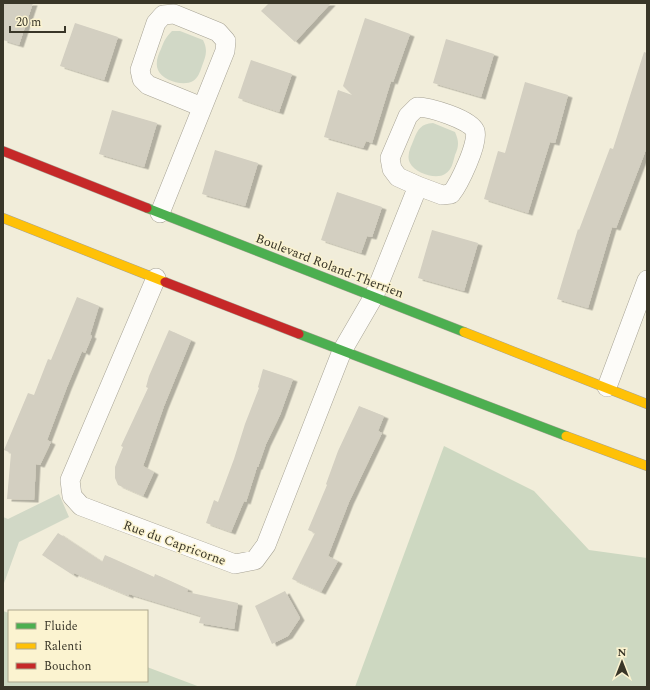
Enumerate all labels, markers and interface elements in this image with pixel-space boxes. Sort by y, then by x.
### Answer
scale bar [10,8,65,34]
text: 20 m [16,13,41,32]
street label: Boulevard Roland-Therrien [253,228,407,304]
street label: Rue du Capricorne [121,515,229,571]
legend [8,610,148,682]
text: Fluide [44,617,78,636]
text: Ralenti [44,637,82,656]
north arrow [602,642,642,682]
text: N [618,644,627,661]
text: Bouchon [44,657,91,676]

